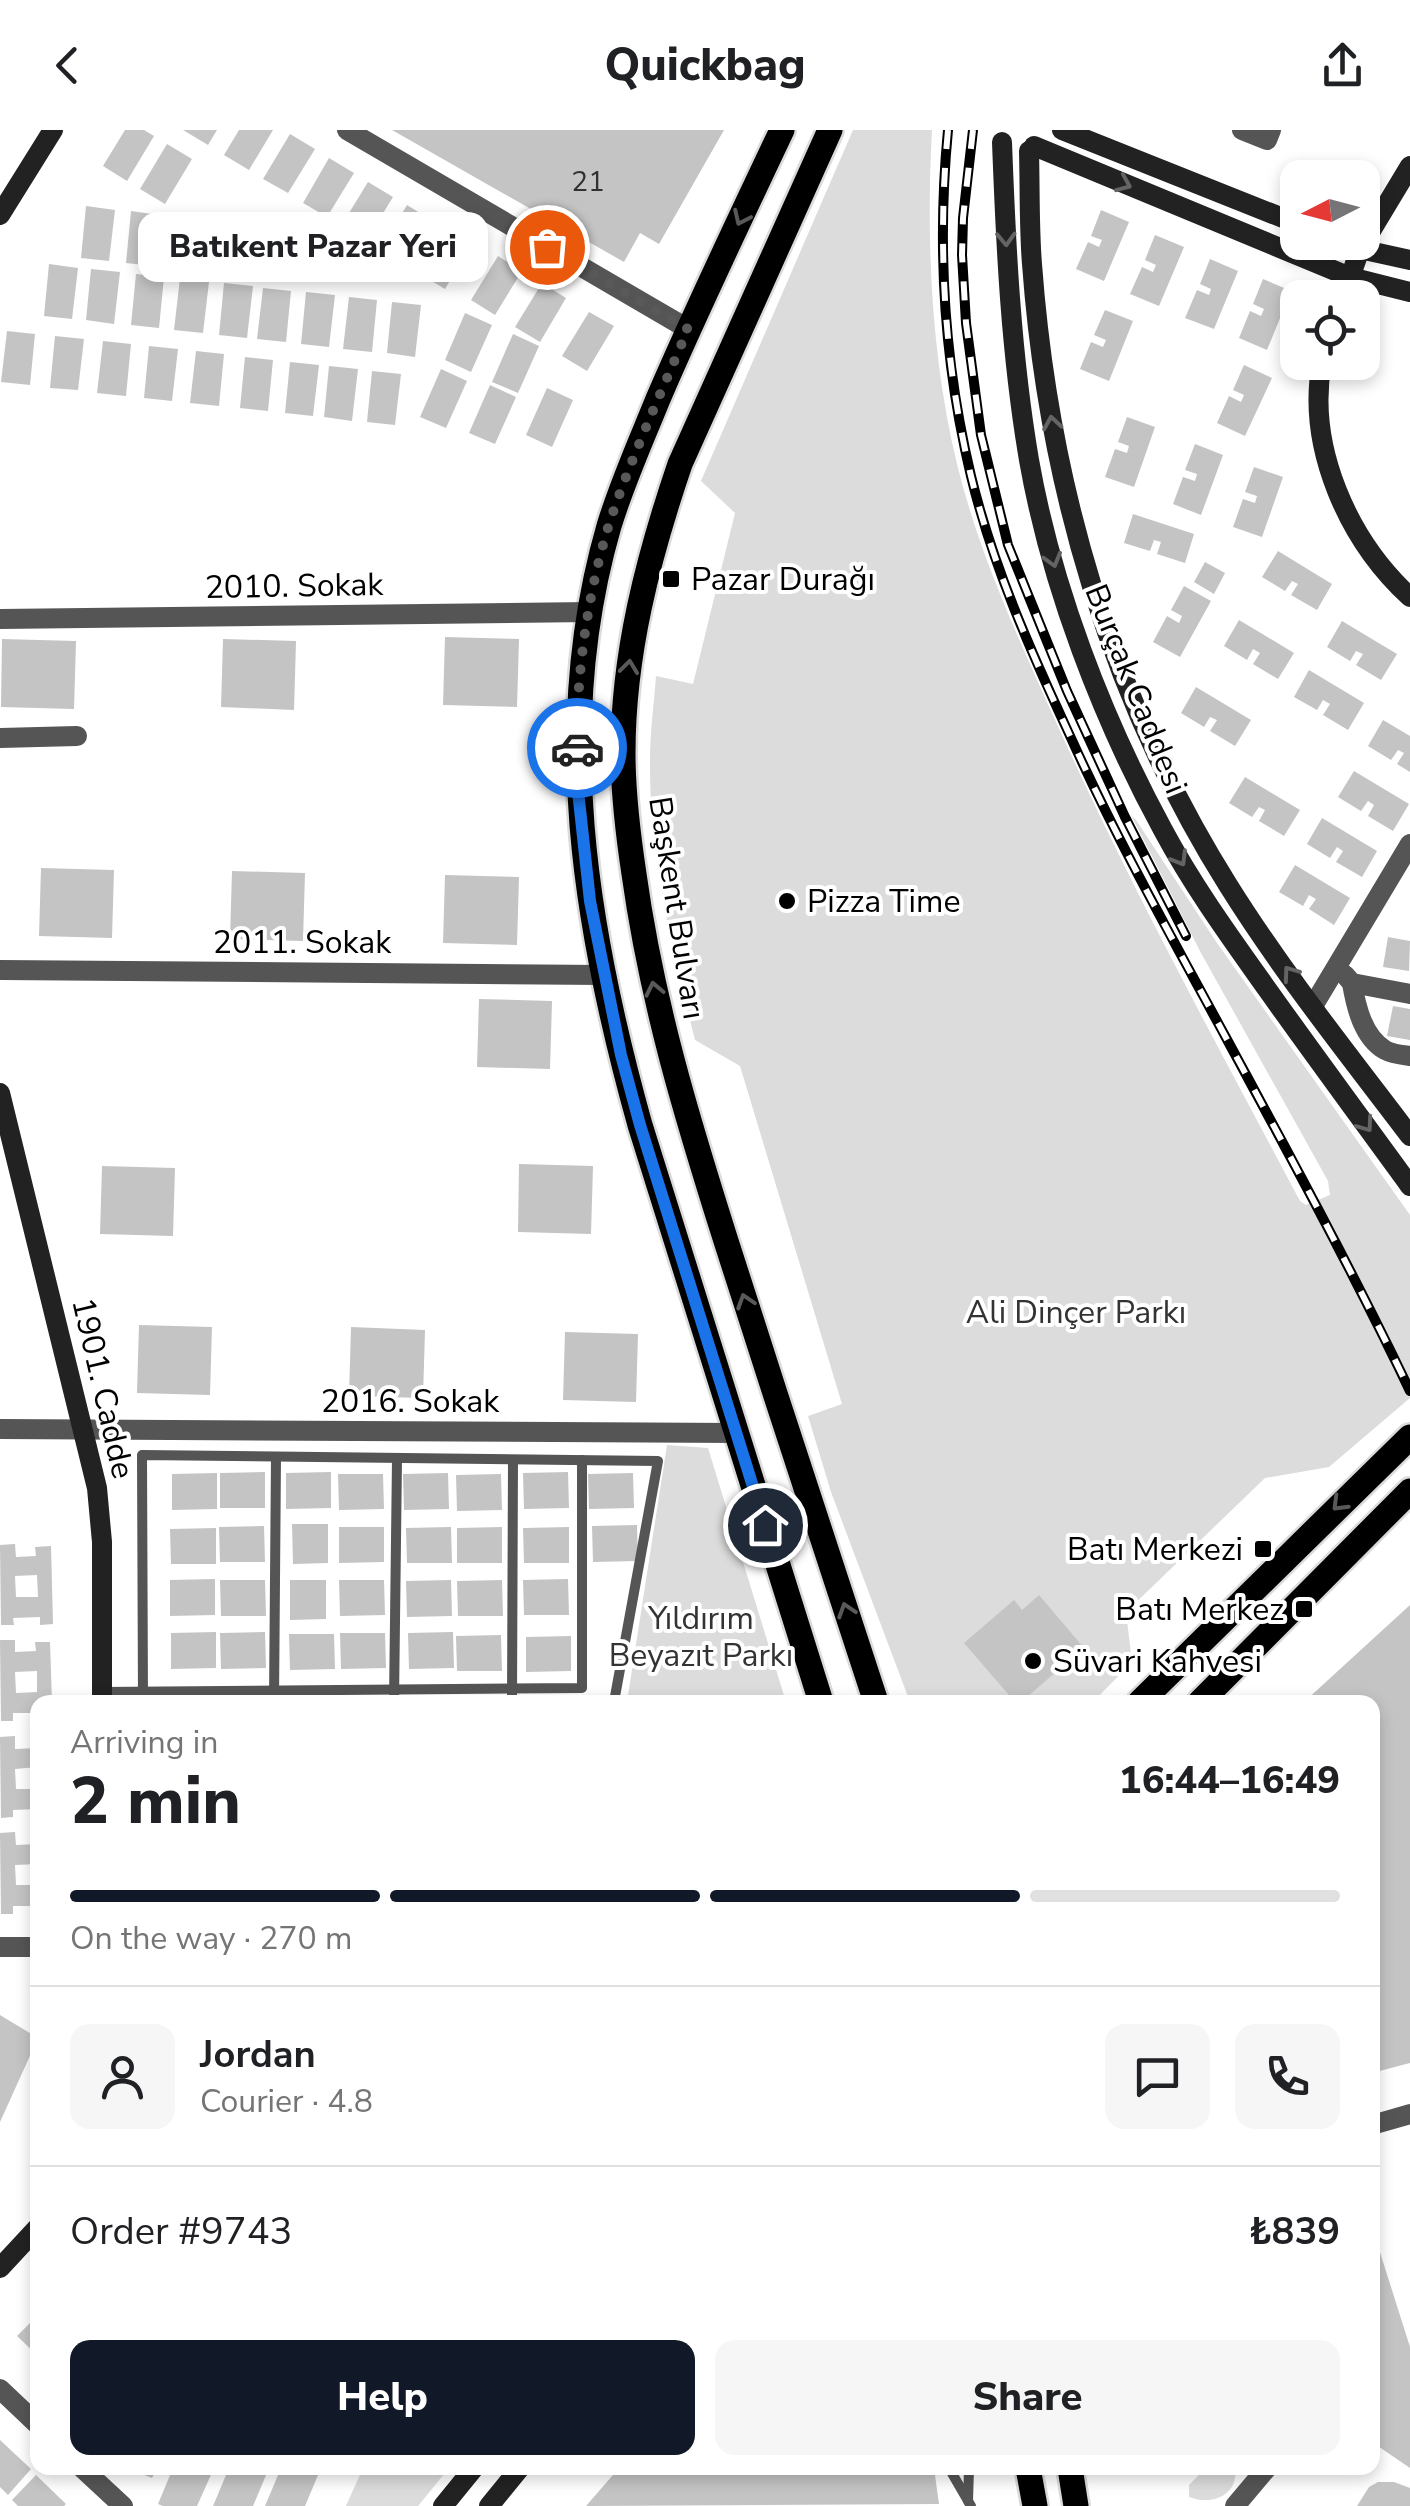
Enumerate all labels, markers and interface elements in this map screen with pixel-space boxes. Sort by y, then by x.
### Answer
text: Quickbag [604,35,806,96]
icon: back [40,38,95,93]
icon: share [1315,38,1370,93]
north arrow [1280,160,1380,260]
map controls [1280,160,1380,380]
house number: 21 [571,163,605,201]
one-way arrow [1115,172,1132,192]
pin [505,205,590,290]
one-way arrow [733,208,753,226]
callout: Batıkent Pazar Yeri [137,212,487,282]
icon: bag [520,220,575,275]
text: Batıkent Pazar Yeri [169,225,457,268]
one-way arrow [995,232,1016,248]
button: locate [1280,280,1380,380]
one-way arrow [1042,415,1063,431]
one-way arrow [1042,551,1063,568]
place label: Pazar Durağı [691,558,875,601]
street label: 2010. Sokak [204,563,385,609]
marker: Pazar Durağı [660,568,682,590]
street label: Burçak Caddesi [1075,578,1197,800]
one-way arrow [618,658,639,674]
courier [527,698,627,798]
icon: car [550,721,605,776]
street label: Başkent Bulvarı [638,794,716,1022]
one-way arrow [1168,848,1187,866]
place label: Pizza Time [807,880,960,923]
marker: Pizza Time [776,890,798,912]
street label: 2011. Sokak [213,921,392,964]
one-way arrow [1283,966,1302,985]
one-way arrow [645,981,666,998]
one-way arrow [1354,1114,1372,1132]
park label: Ali Dinçer Parkı [966,1291,1186,1334]
street label: 1901. Cadde [61,1293,145,1483]
one-way arrow [736,1293,757,1310]
street label: 2016. Sokak [321,1380,500,1423]
pin [723,1483,808,1568]
one-way arrow [1333,1493,1351,1511]
icon: home [738,1498,793,1553]
place label: Batı Merkezi [1067,1528,1243,1571]
marker: Batı Merkezi [1252,1538,1274,1560]
place label: Batı Merkez [1115,1588,1284,1631]
park label: Yıldırım Beyazıt Parkı [609,1597,793,1677]
marker: Batı Merkez [1293,1598,1315,1620]
one-way arrow [837,1602,857,1619]
place label: Süvari Kahvesi [1053,1640,1262,1683]
marker: Süvari Kahvesi [1022,1650,1044,1672]
text: Arriving in [70,1721,218,1764]
text: 16:44–16:49 [1119,1755,1340,1806]
text: 2 min [70,1757,241,1846]
text: On the way · 270 m [70,1917,352,1960]
button: person [70,2024,175,2129]
button: chat [1105,2024,1210,2129]
button: phone [1235,2024,1340,2129]
text: Jordan [200,2029,316,2080]
text: Courier · 4.8 [200,2080,373,2123]
text: Order #9743 [70,2206,292,2257]
text: ₺839 [1249,2206,1340,2257]
button: Help [70,2340,695,2455]
button: Share [715,2340,1340,2455]

